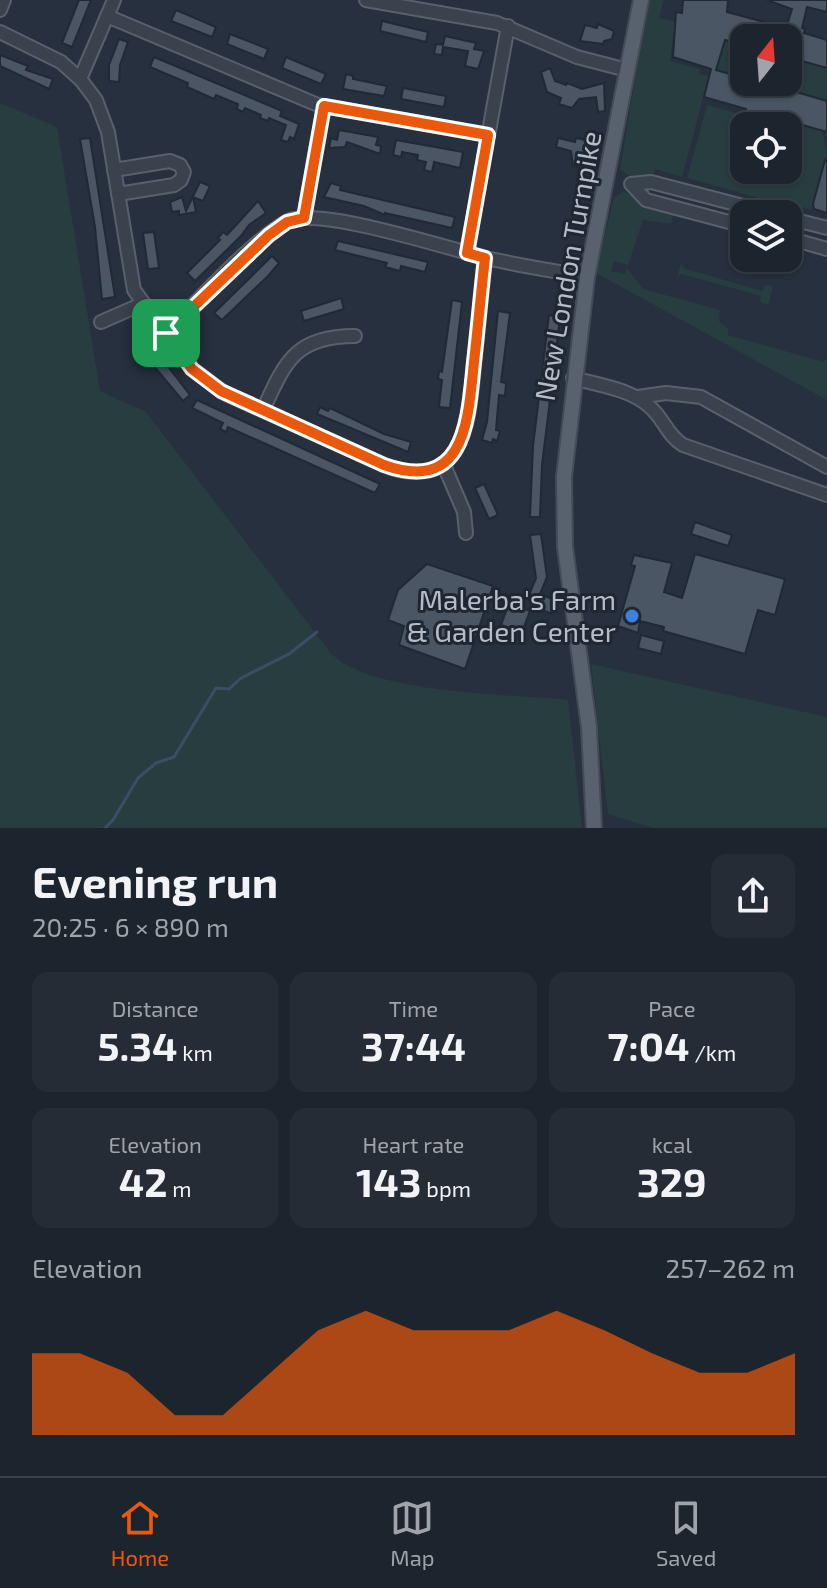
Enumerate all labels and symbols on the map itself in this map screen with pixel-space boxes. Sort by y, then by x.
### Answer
north arrow [730,24,802,96]
street label: New London Turnpike [527,128,607,403]
pin [132,299,200,367]
place label: Malerba's Farm & Garden Center [406,582,616,648]
marker: Malerba's Farm & Garden Center [623,607,641,625]

